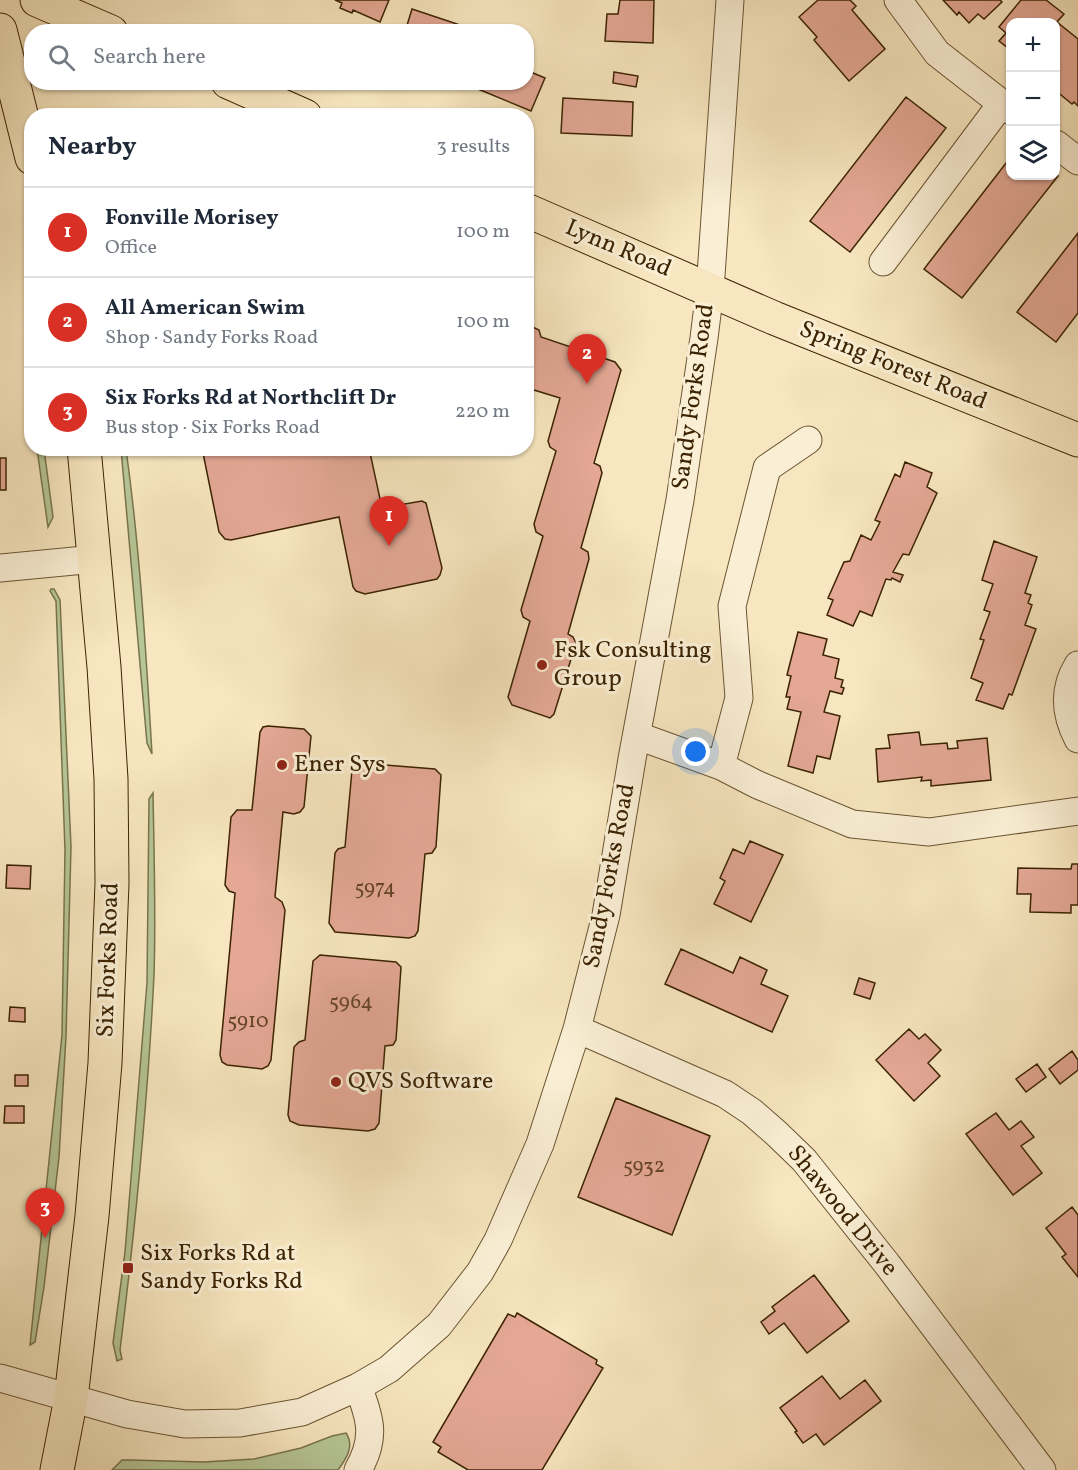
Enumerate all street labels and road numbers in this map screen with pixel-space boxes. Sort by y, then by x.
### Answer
street label: Lynn Road [560,211,676,287]
street label: Sandy Forks Road [664,302,724,492]
street label: Spring Forest Road [794,313,992,419]
street label: Sandy Forks Road [575,781,645,971]
street label: Six Forks Road [89,882,129,1038]
street label: Shawood Drive [779,1138,905,1284]

